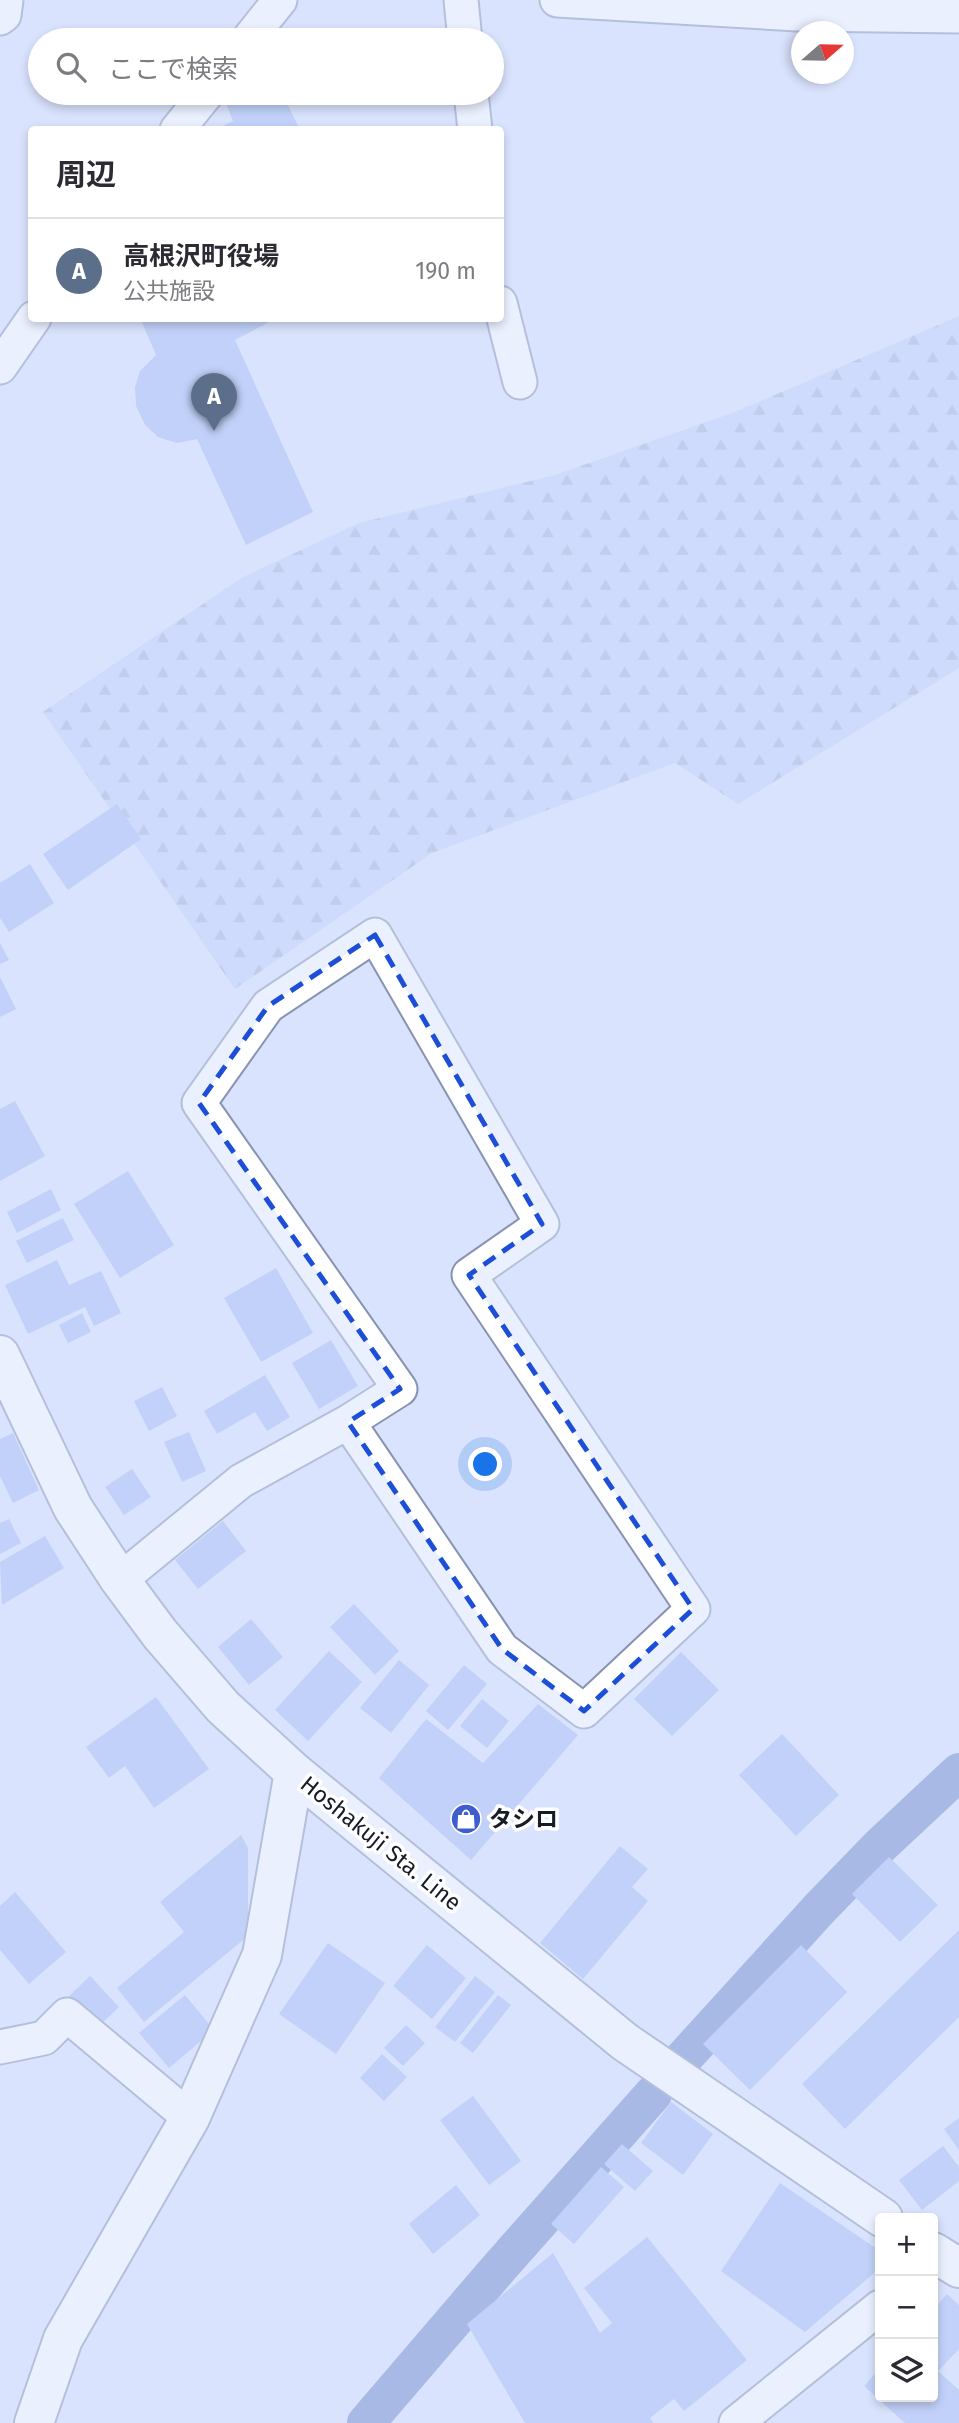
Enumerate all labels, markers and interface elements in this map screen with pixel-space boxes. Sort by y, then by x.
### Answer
north arrow [791,21,854,84]
search box [28,28,504,105]
icon: search [52,48,90,86]
text: ここで検索 [108,54,238,85]
text: 周辺 [56,157,116,193]
text: 高根沢町役場 [123,241,279,272]
text: A [72,257,86,285]
text: 190 m [415,257,476,285]
text: 公共施設 [123,277,215,305]
pin: A [191,373,237,431]
your location [468,1447,502,1481]
street label: Hoshakuji Sta. Line [295,1770,467,1916]
shop icon: タシロ [449,1802,483,1836]
place label: タシロ [489,1805,558,1833]
map controls [875,2213,938,2402]
button: + [875,2213,938,2276]
button: − [875,2276,938,2339]
button: layers [875,2339,938,2402]

